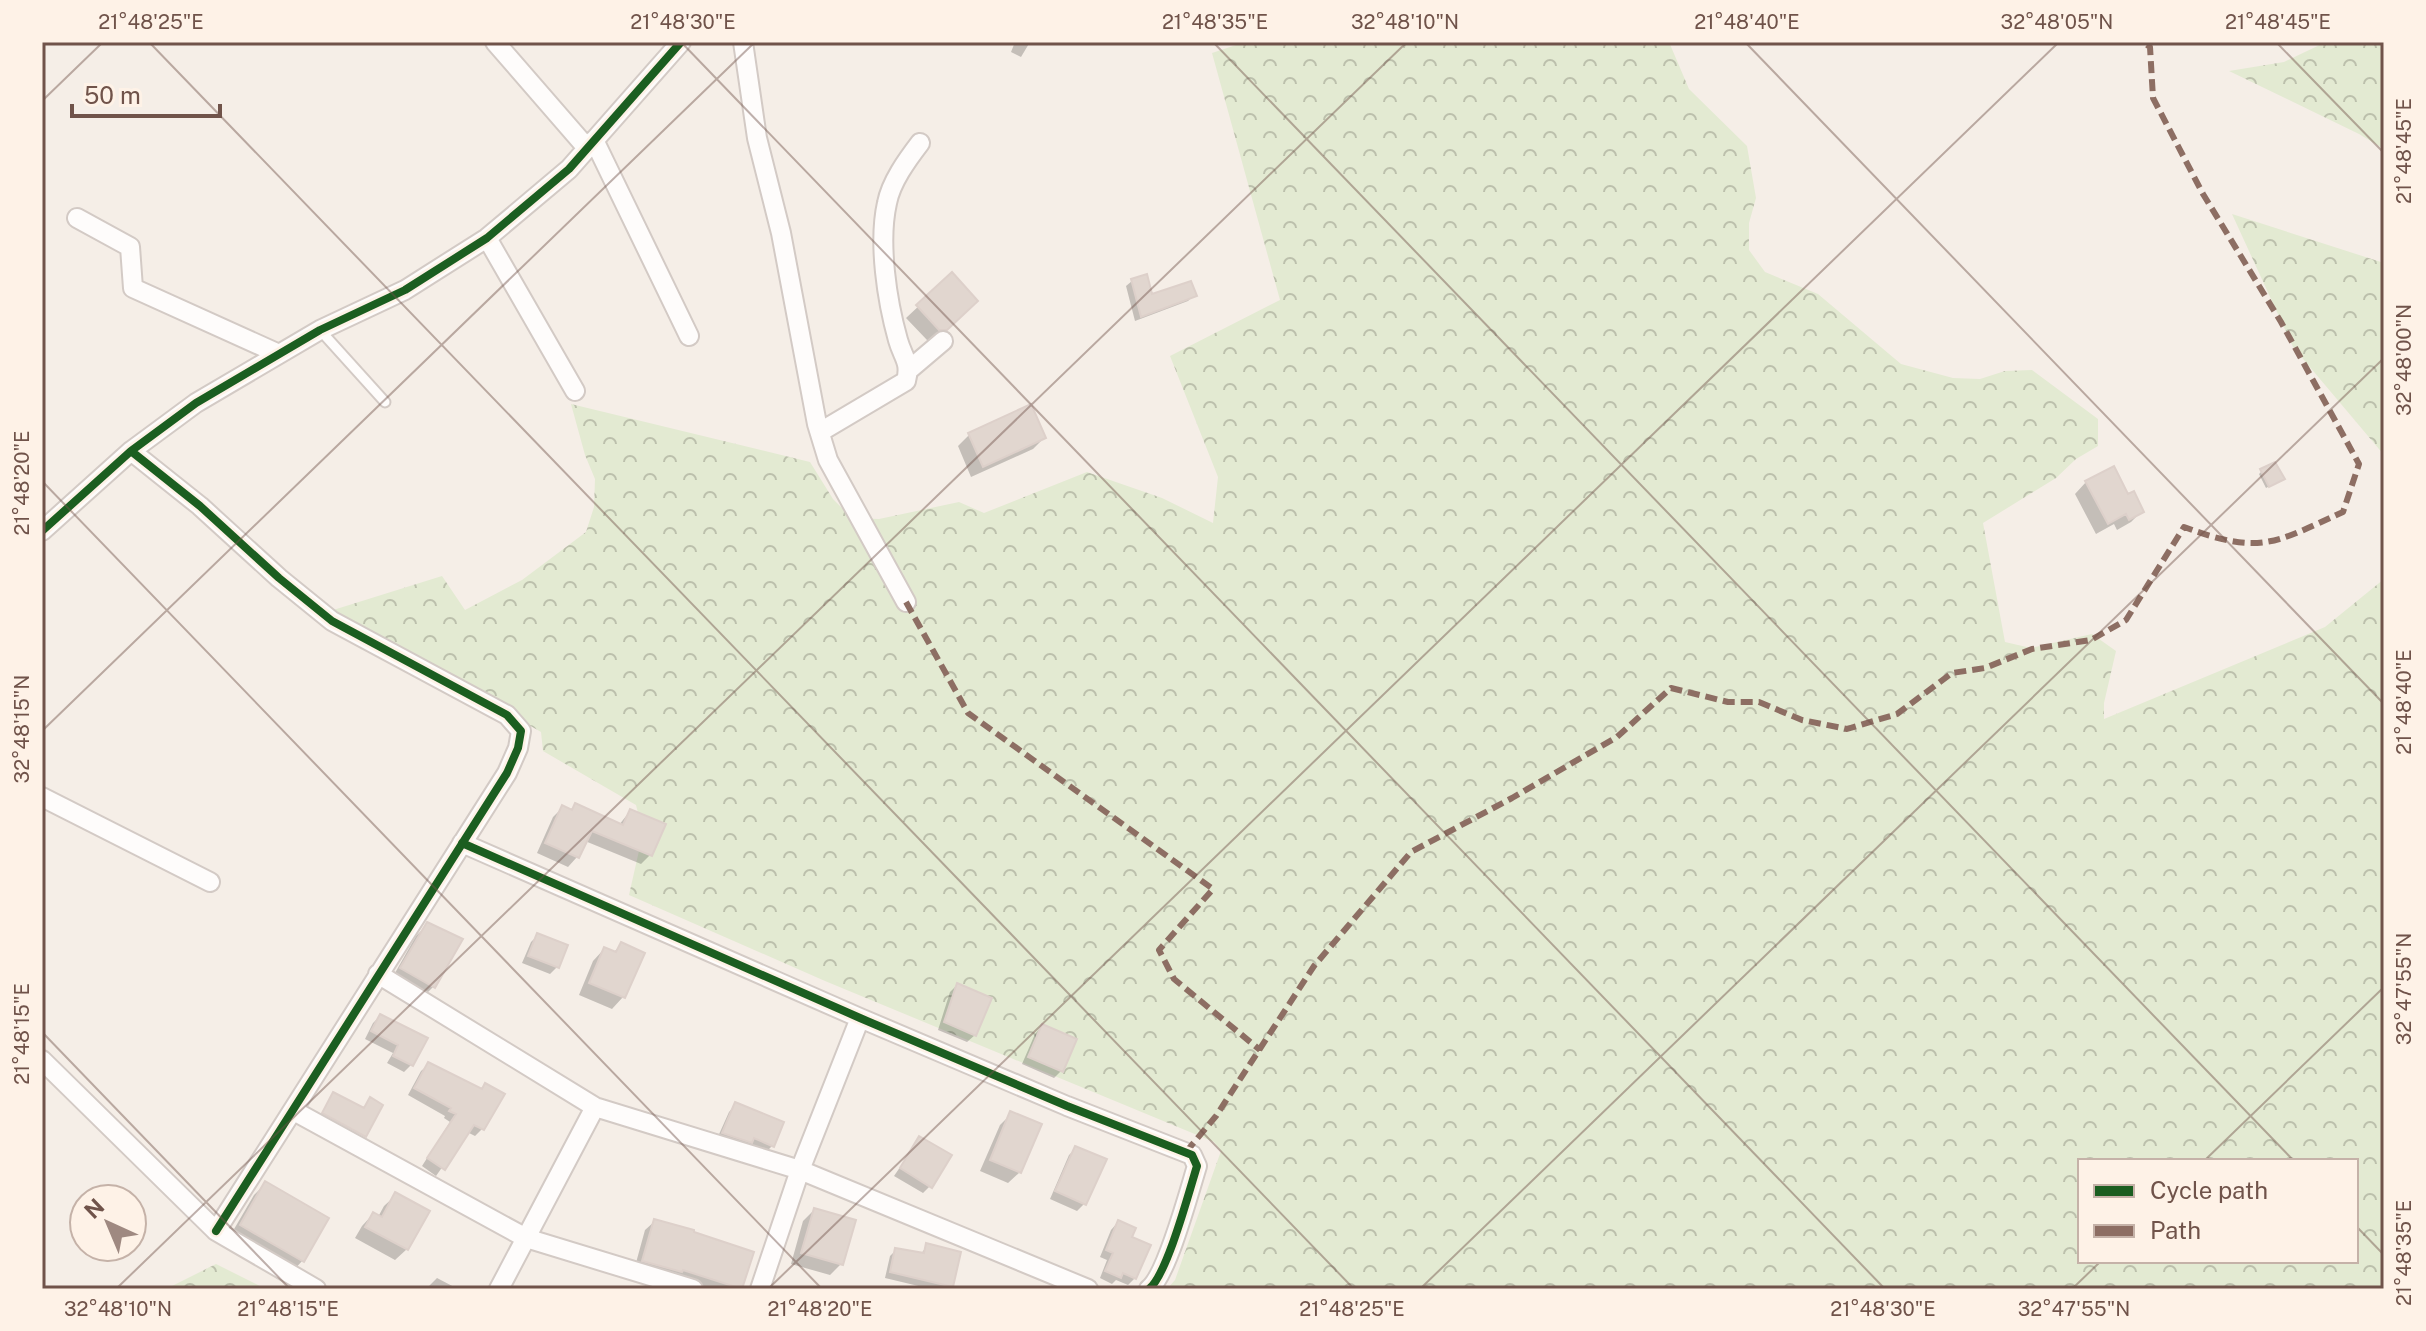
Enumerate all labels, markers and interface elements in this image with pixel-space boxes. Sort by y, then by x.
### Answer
text: 21°48'25"E [98,10,204,34]
text: 21°48'30"E [630,10,736,34]
text: 21°48'35"E [1162,10,1268,34]
text: 32°48'10"N [1351,10,1459,34]
text: 21°48'40"E [1694,10,1800,34]
text: 32°48'05"N [2001,10,2113,34]
text: 21°48'45"E [2225,10,2331,34]
scale bar [72,68,220,118]
text: 50 m [84,81,141,109]
text: 21°48'45"E [2392,98,2416,204]
text: 32°48'00"N [2392,304,2416,416]
text: 21°48'20"E [10,431,34,535]
text: 21°48'40"E [2392,649,2416,755]
text: 32°48'15"N [10,675,34,783]
text: 32°47'55"N [2392,933,2416,1045]
text: 21°48'15"E [10,983,34,1085]
legend [2078,1159,2358,1263]
text: Cycle path [2150,1176,2268,1204]
north arrow [68,1183,148,1263]
text: N [79,1193,109,1224]
text: 21°48'35"E [2392,1200,2416,1306]
text: Path [2150,1216,2201,1244]
text: 32°48'10"N [64,1297,172,1321]
text: 21°48'15"E [237,1297,339,1321]
text: 21°48'20"E [768,1297,872,1321]
text: 21°48'25"E [1299,1297,1405,1321]
text: 21°48'30"E [1830,1297,1936,1321]
text: 32°47'55"N [2018,1297,2130,1321]

